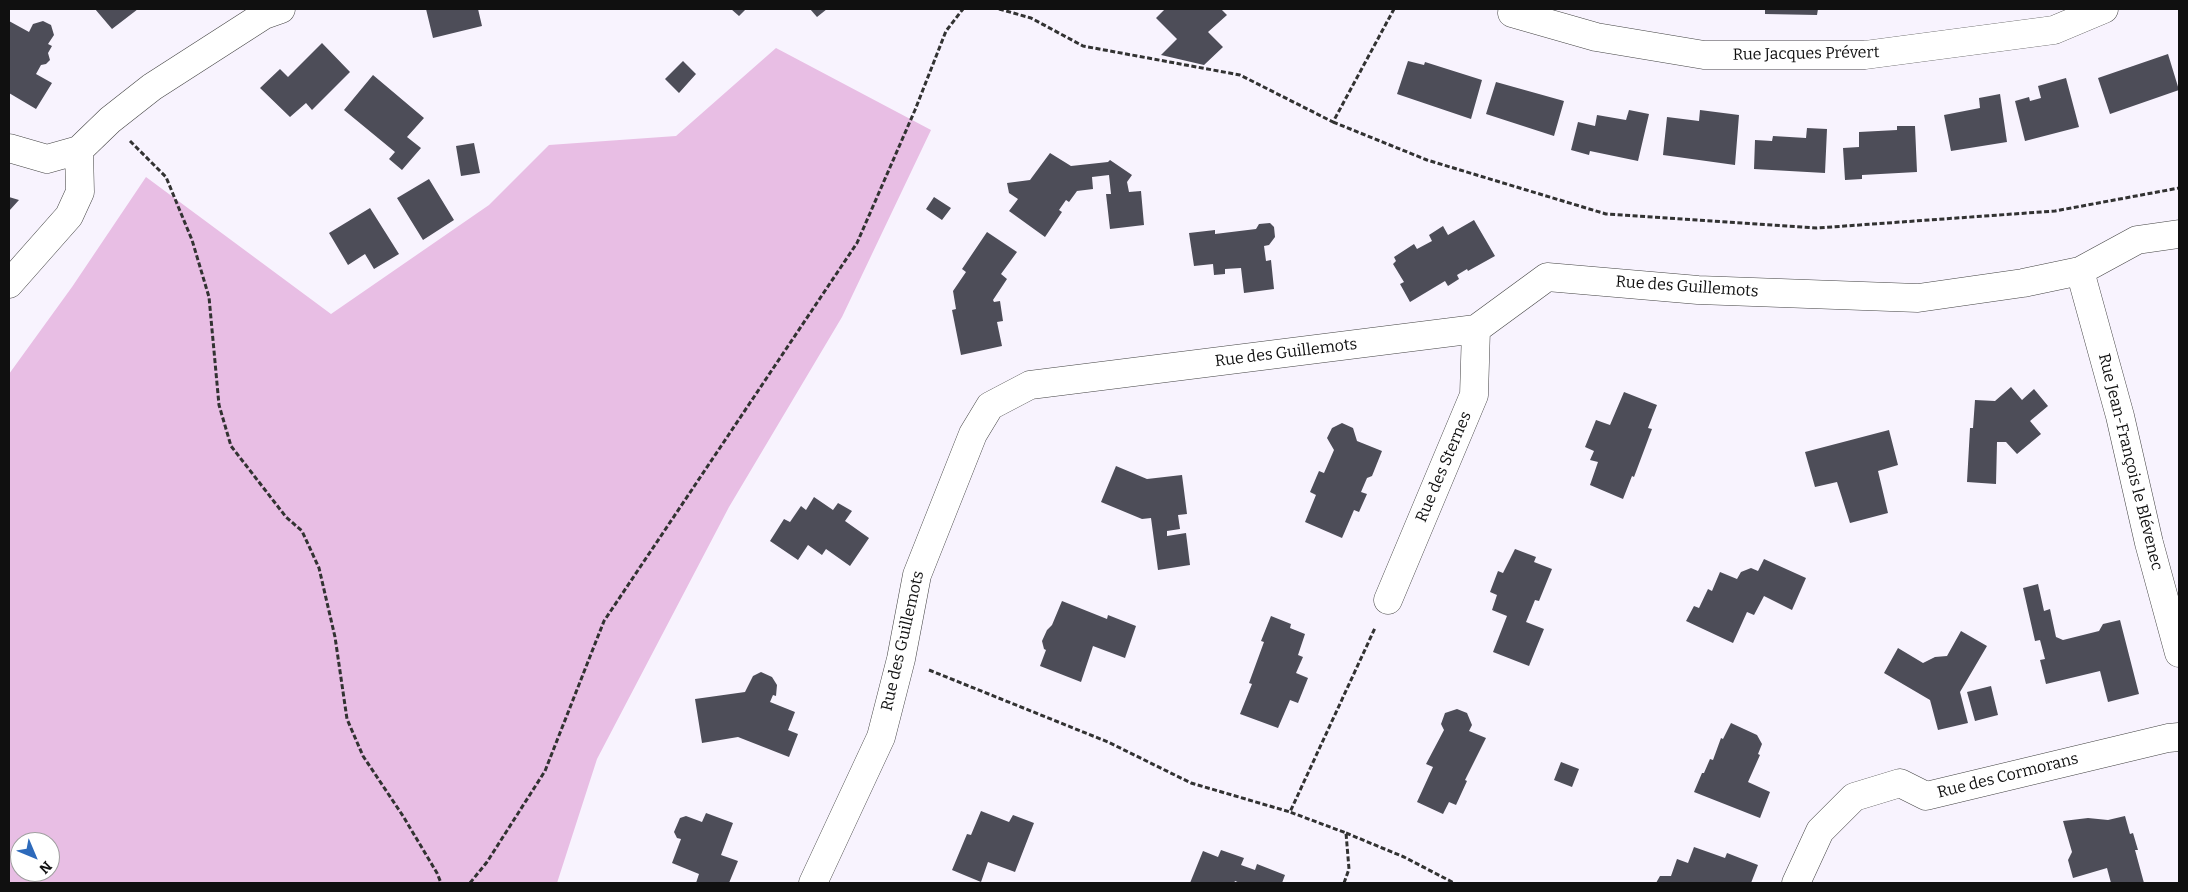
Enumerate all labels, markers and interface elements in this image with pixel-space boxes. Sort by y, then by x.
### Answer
street label: Rue Jacques Prévert [1732,43,1880,65]
street label: Rue des Guillemots [1615,272,1759,302]
street label: Rue des Guillemots [1214,335,1358,371]
street label: Rue Jean-François le Blévenec [2094,352,2166,572]
street label: Rue des Sternes [1412,409,1476,525]
street label: Rue des Guillemots [878,569,928,713]
street label: Rue des Cormorans [1935,749,2081,803]
north arrow [10,832,60,882]
text: N [35,857,55,877]

